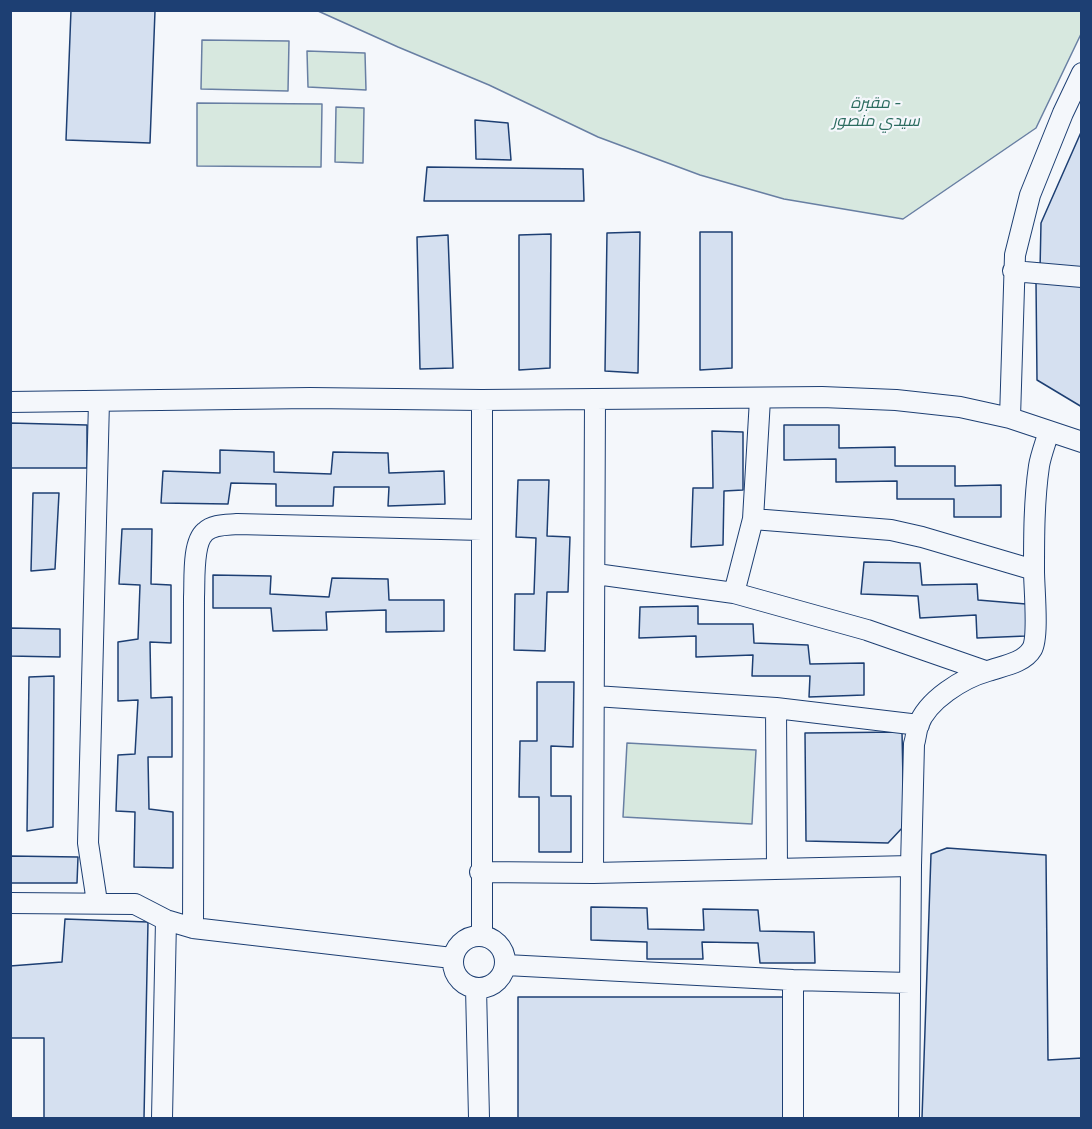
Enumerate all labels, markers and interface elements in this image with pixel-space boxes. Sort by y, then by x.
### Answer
park label: مقبرة - سيدي منصور [832,93,920,131]

